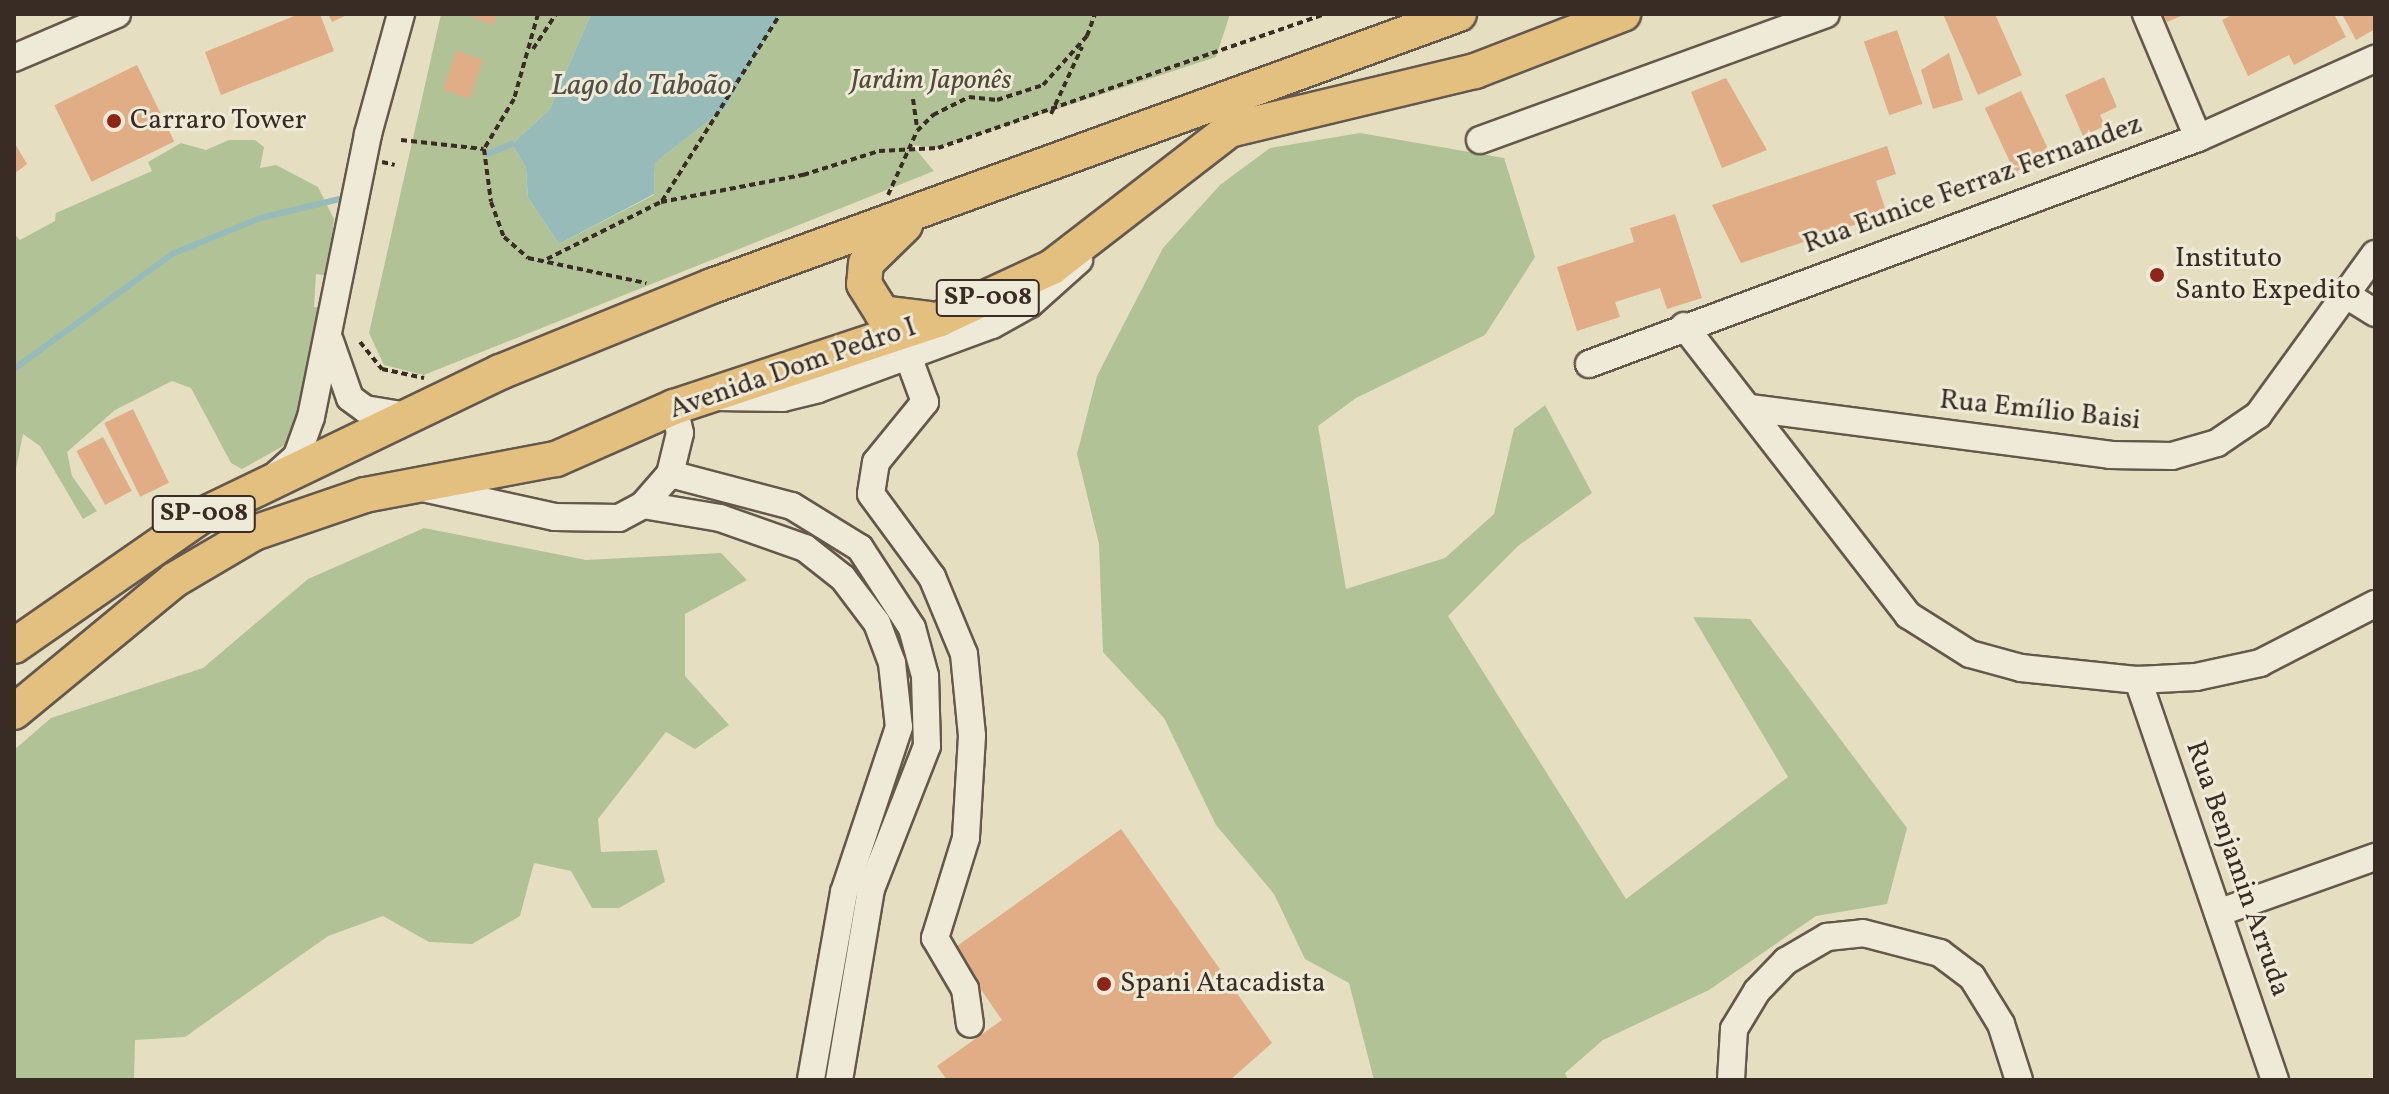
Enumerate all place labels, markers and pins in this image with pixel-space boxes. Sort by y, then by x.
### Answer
place label: Carraro Tower [130,104,307,138]
marker: Carraro Tower [105,112,123,130]
place label: Instituto Santo Expedito [2175,242,2361,308]
marker: Instituto Santo Expedito [2146,264,2168,286]
place label: Spani Atacadista [1120,967,1326,1001]
marker: Spani Atacadista [1095,975,1113,993]

